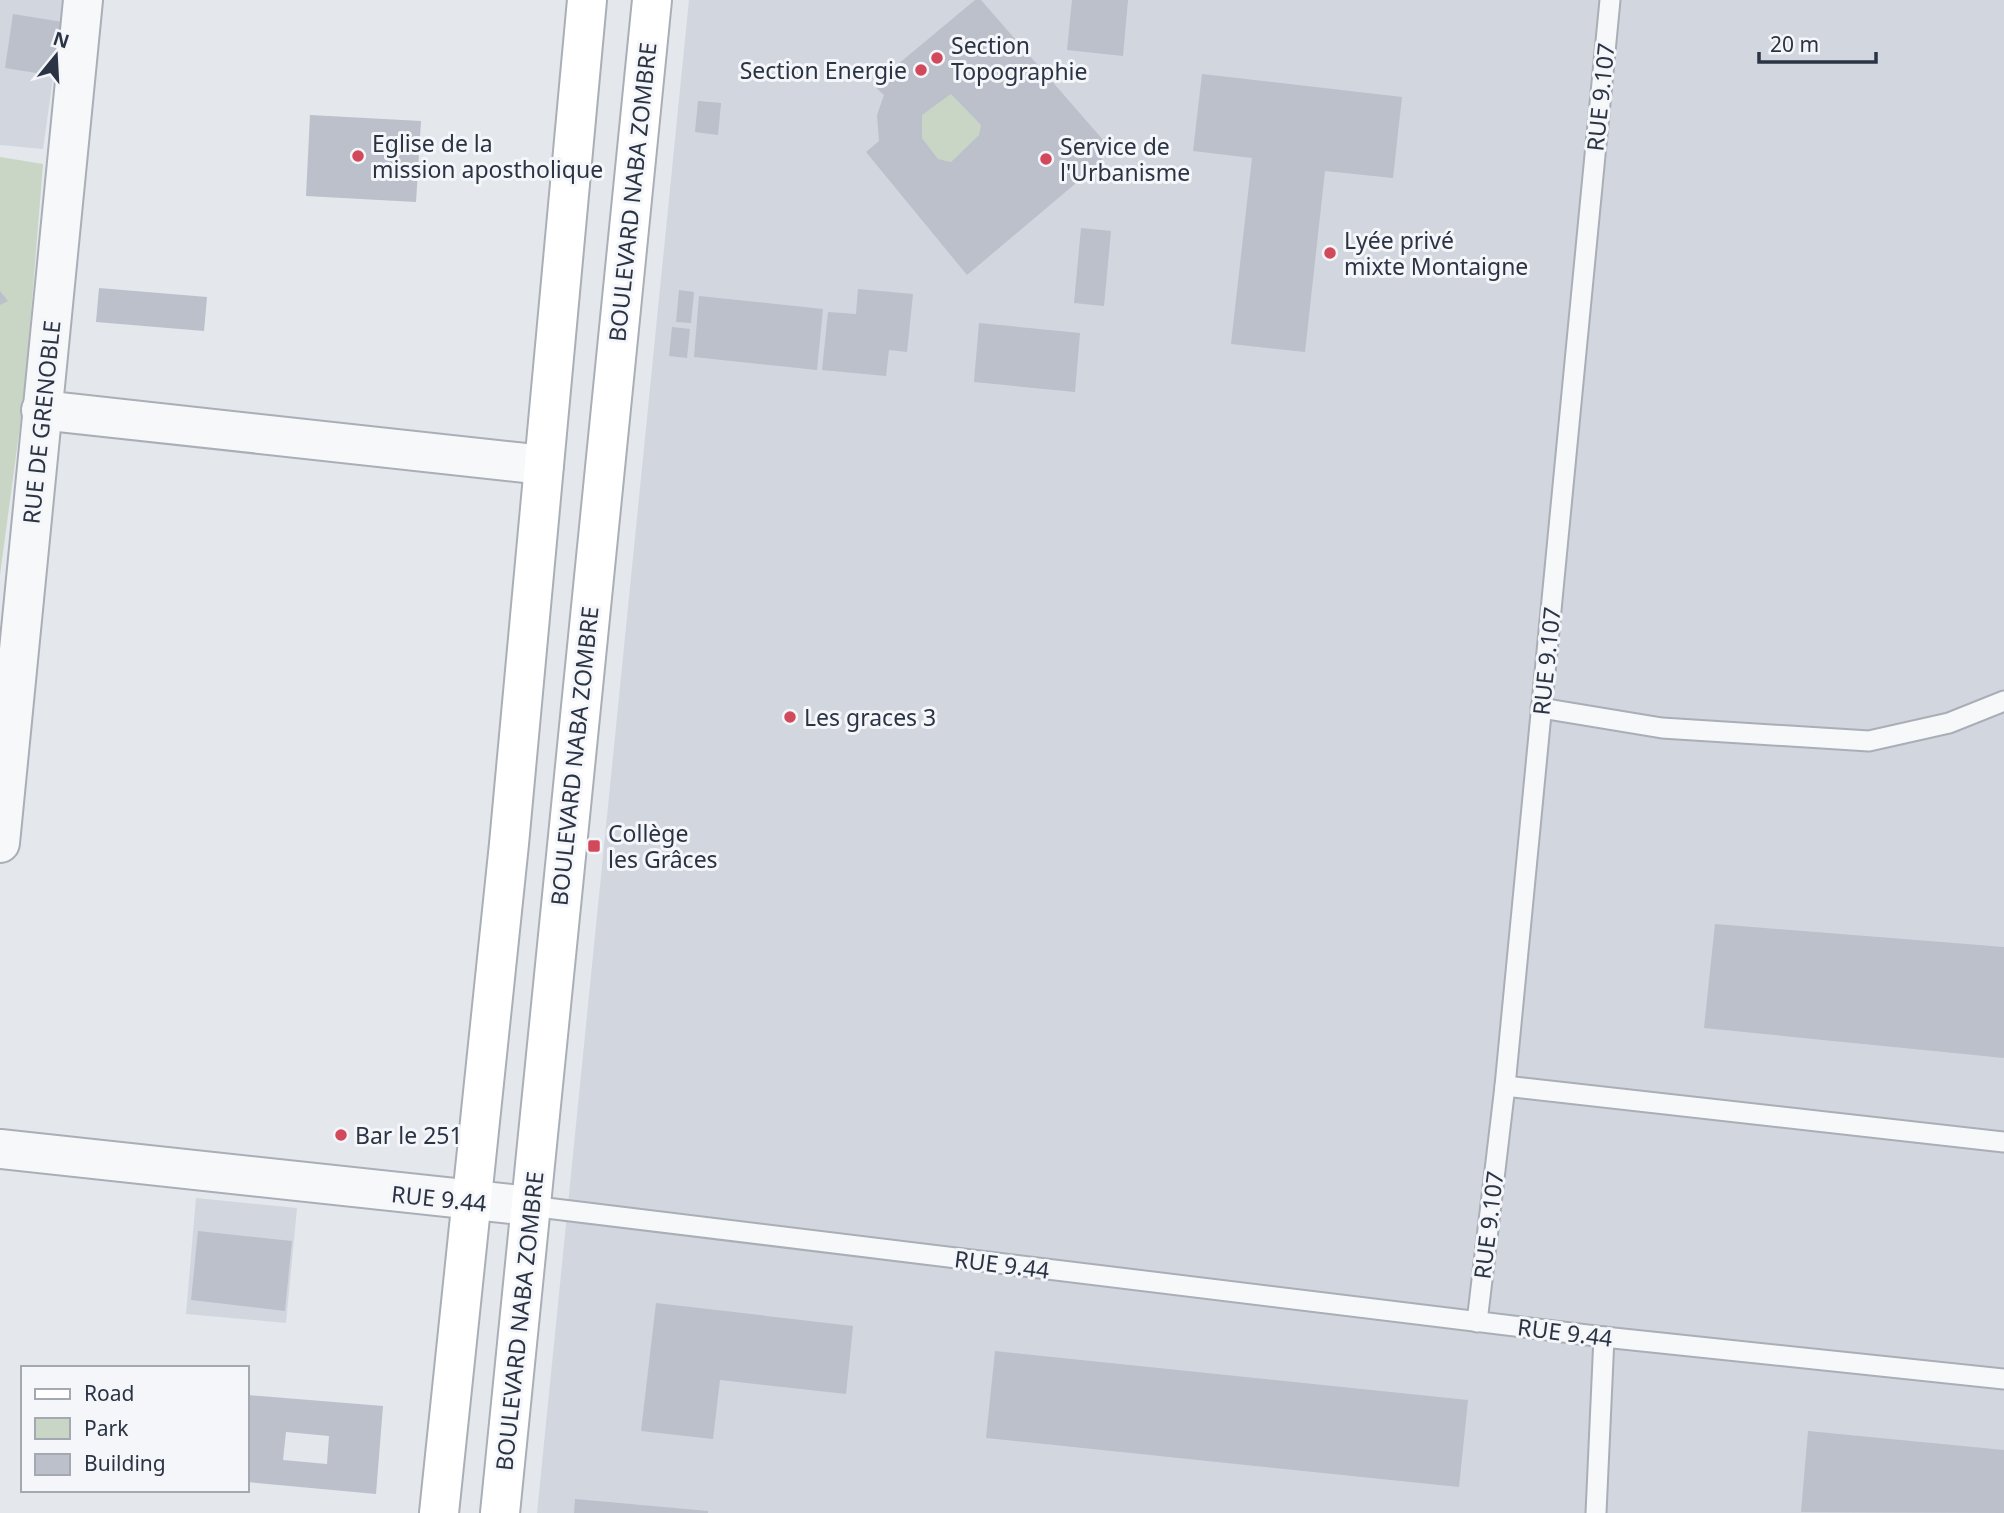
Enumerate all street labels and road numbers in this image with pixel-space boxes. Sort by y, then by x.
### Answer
street label: BOULEVARD NABA ZOMBRE [600,41,664,343]
street label: RUE 9.107 [1578,41,1622,153]
street label: RUE DE GRENOBLE [14,319,68,525]
street label: BOULEVARD NABA ZOMBRE [542,605,606,907]
street label: RUE 9.107 [1524,605,1568,717]
street label: RUE 9.107 [1465,1169,1511,1281]
street label: BOULEVARD NABA ZOMBRE [487,1170,551,1472]
street label: RUE 9.44 [390,1177,488,1219]
street label: RUE 9.44 [953,1242,1051,1286]
street label: RUE 9.44 [1516,1310,1614,1354]

